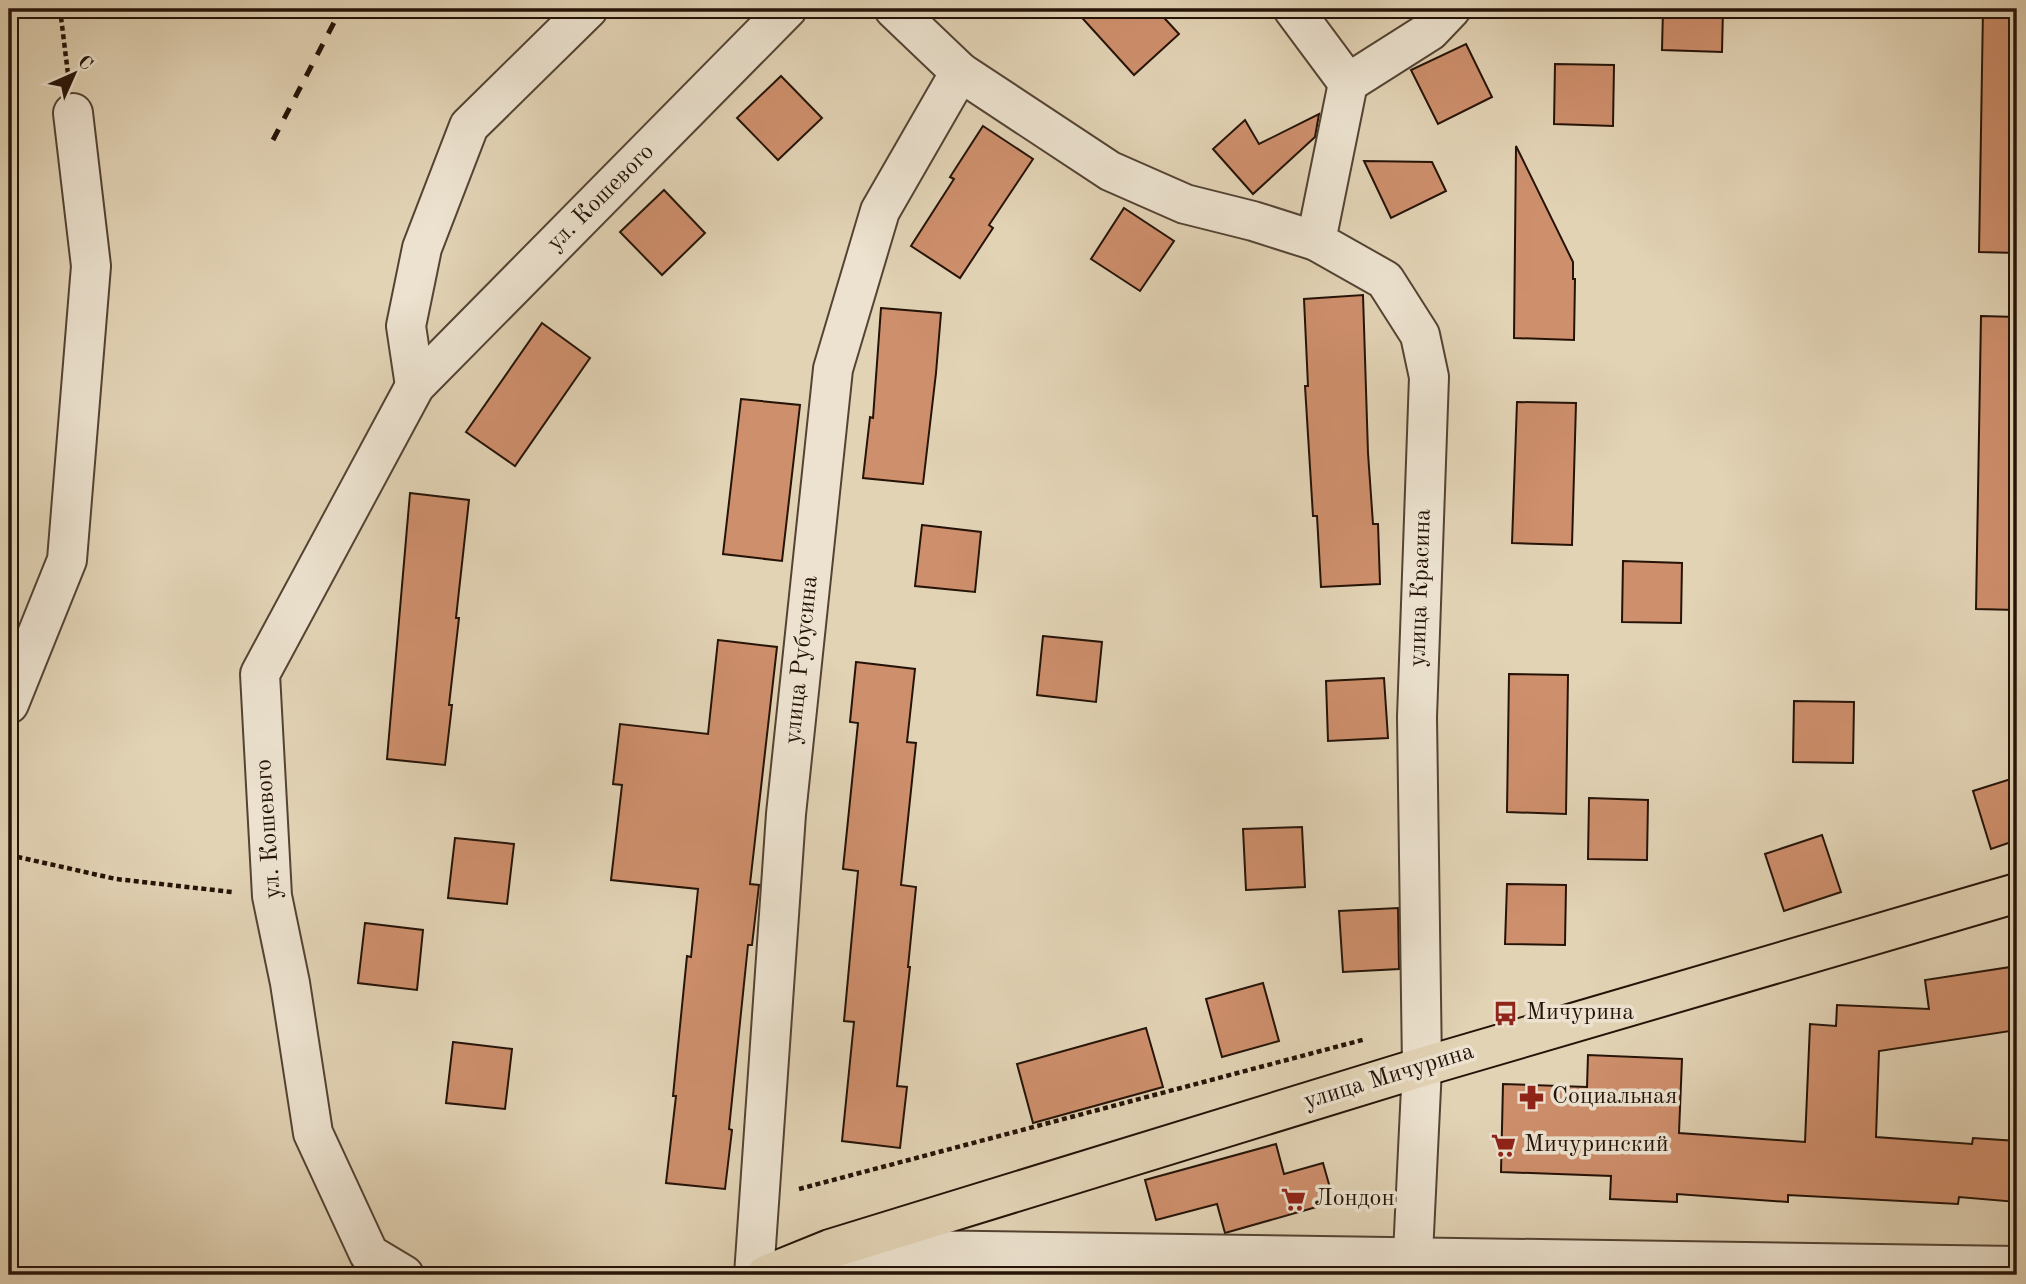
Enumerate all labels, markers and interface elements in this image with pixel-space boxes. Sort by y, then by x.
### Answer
north arrow [38,38,108,108]
text: С [73,53,95,75]
street label: ул. Кошевого [543,140,659,256]
street label: улица Красина [1406,508,1436,668]
street label: улица Рубусина [781,575,823,745]
street label: ул. Кошевого [252,758,286,900]
bus stop icon: Мичурина [1492,999,1520,1027]
place label: Мичурина [1526,1001,1634,1025]
street label: улица Мичурина [1301,1040,1477,1114]
pharmacy icon: Социальная [1518,1083,1546,1111]
place label: Социальная [1552,1085,1677,1109]
supermarket icon: Мичуринский [1490,1131,1518,1159]
place label: Мичуринский [1524,1133,1669,1157]
supermarket icon: Лондон [1280,1185,1308,1213]
place label: Лондон [1314,1187,1395,1211]

